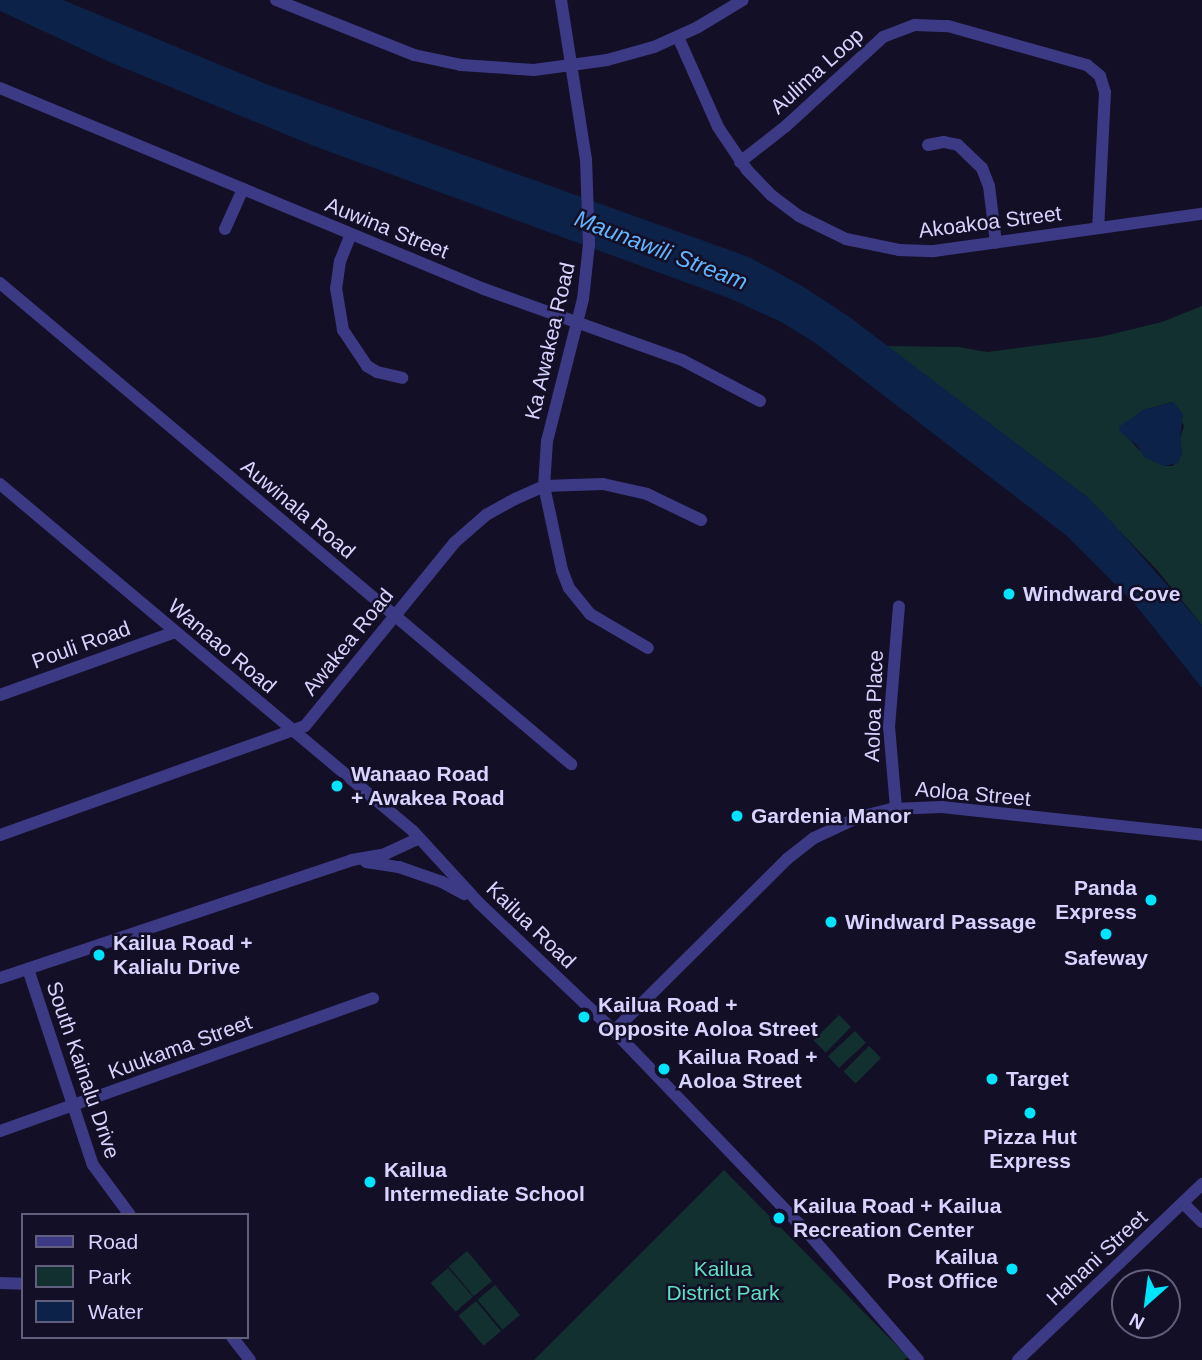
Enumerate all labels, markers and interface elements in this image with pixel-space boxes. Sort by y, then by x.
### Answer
street label: Aulima Loop [765,23,869,119]
street label: Auwina Street [322,192,452,264]
street label: Akoakoa Street [917,201,1063,243]
water label: Maunawili Stream [571,204,751,296]
street label: Ka Awakea Road [520,259,580,423]
street label: Auwinala Road [236,454,360,564]
place label: Windward Cove [1023,581,1180,607]
street label: Awakea Road [297,583,399,701]
marker: Windward Cove [1001,586,1017,602]
street label: Wanaao Road [163,593,281,699]
street label: Pouli Road [28,616,134,674]
street label: Aoloa Place [859,650,889,762]
place label: Wanaao Road + Awakea Road [351,761,505,811]
street label: Aoloa Street [914,776,1032,812]
marker: Wanaao Road + Awakea Road [329,778,345,794]
place label: Gardenia Manor [751,803,911,829]
marker: Gardenia Manor [729,808,745,824]
place label: Panda Express [1055,875,1137,925]
street label: Kailua Road [481,876,581,974]
marker: Panda Express [1143,892,1159,908]
place label: Windward Passage [845,909,1036,935]
marker: Windward Passage [823,914,839,930]
marker: Safeway [1098,926,1114,942]
place label: Kailua Road + Kalialu Drive [113,930,252,980]
place label: Safeway [1064,945,1148,971]
marker: Kailua Road + Kalialu Drive [91,947,107,963]
street label: South Kainalu Drive [41,978,125,1162]
place label: Kailua Road + Opposite Aoloa Street [598,992,819,1042]
street label: Kuukama Street [105,1009,255,1085]
marker: Kailua Road + Opposite Aoloa Street [576,1009,592,1025]
place label: Kailua Road + Aoloa Street [678,1044,817,1094]
marker: Kailua Road + Aoloa Street [656,1061,672,1077]
place label: Target [1006,1066,1069,1092]
marker: Target [984,1071,1000,1087]
marker: Pizza Hut Express [1022,1105,1038,1121]
place label: Pizza Hut Express [983,1124,1077,1174]
place label: Kailua Intermediate School [384,1157,585,1207]
marker: Kailua Intermediate School [362,1174,378,1190]
place label: Kailua Road + Kailua Recreation Center [793,1193,1001,1243]
street label: Hahani Street [1041,1205,1153,1311]
marker: Kailua Road + Kailua Recreation Center [771,1210,787,1226]
legend [21,1213,248,1339]
text: Road [88,1230,138,1253]
place label: Kailua Post Office [887,1244,998,1294]
park label: Kailua District Park [666,1256,780,1306]
marker: Kailua Post Office [1004,1261,1020,1277]
text: Park [88,1265,131,1288]
north arrow [1111,1269,1181,1339]
text: Water [88,1300,143,1323]
text: N [1126,1309,1148,1334]

